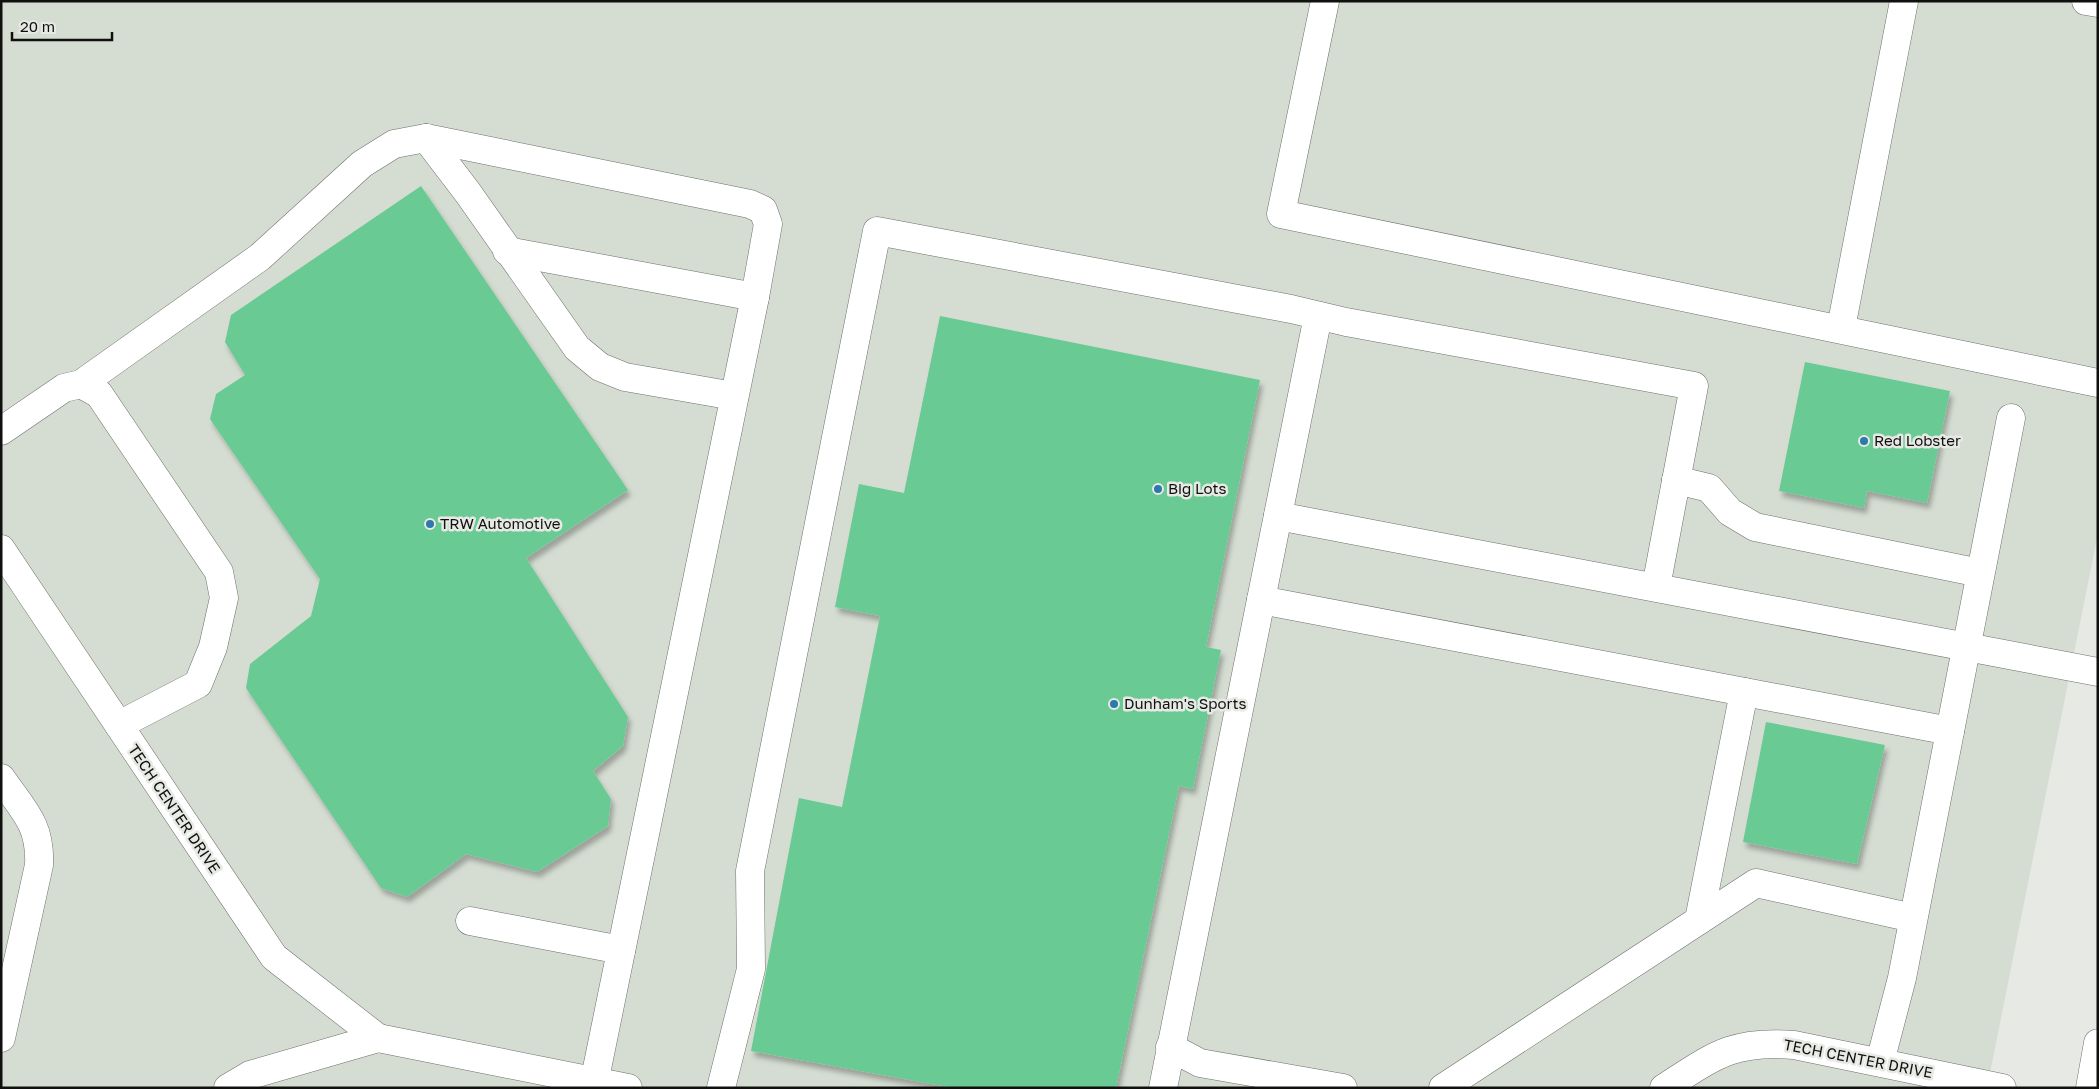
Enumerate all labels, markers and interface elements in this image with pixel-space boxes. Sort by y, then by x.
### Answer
scale bar [12,10,112,42]
text: 20 m [20,17,55,35]
place label: Red Lobster [1874,431,1961,449]
marker: Red Lobster [1858,435,1870,447]
place label: Big Lots [1168,479,1226,497]
marker: Big Lots [1152,483,1164,495]
place label: TRW Automotive [440,514,561,532]
marker: TRW Automotive [424,518,436,530]
place label: Dunham's Sports [1124,694,1247,712]
marker: Dunham's Sports [1108,698,1120,710]
street label: TECH CENTER DRIVE [125,741,225,876]
street label: TECH CENTER DRIVE [1782,1035,1934,1081]

